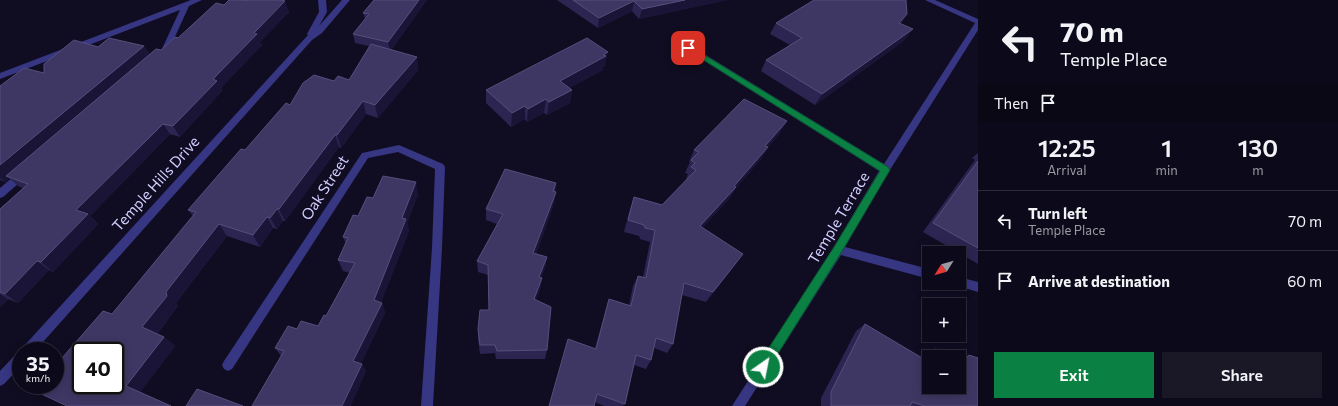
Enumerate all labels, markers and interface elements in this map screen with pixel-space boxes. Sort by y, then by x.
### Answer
text: 70 m [1060,14,1124,48]
icon: left [994,16,1046,68]
pin [671,31,705,65]
icon: arrive [677,37,699,59]
text: Temple Place [1060,48,1167,70]
icon: arrive [1037,92,1059,114]
text: Then [994,94,1029,112]
street label: Temple Hills Drive [108,132,203,235]
text: 12:25 [1038,133,1096,162]
text: 1 [1161,133,1172,162]
text: 130 [1238,133,1278,162]
street label: Oak Street [297,152,352,223]
text: Arrival [1047,162,1086,178]
text: min [1156,162,1178,178]
text: m [1252,162,1264,178]
street label: Temple Terrace [804,168,873,267]
text: Turn left [1028,204,1087,222]
icon: left [994,210,1016,232]
text: 70 m [1288,212,1322,230]
text: Temple Place [1028,222,1105,238]
north arrow [922,246,966,290]
map controls [922,246,966,394]
icon: arrive [994,270,1016,292]
text: Arrive at destination [1028,272,1170,290]
text: 60 m [1287,272,1322,290]
button: + [922,298,966,342]
speed limit sign: 40 [72,342,124,394]
position arrow [742,346,784,388]
button: − [922,350,966,394]
text: 35 [26,351,50,375]
button: Exit [994,352,1154,398]
button: Share [1162,352,1322,398]
text: km/h [26,372,50,384]

